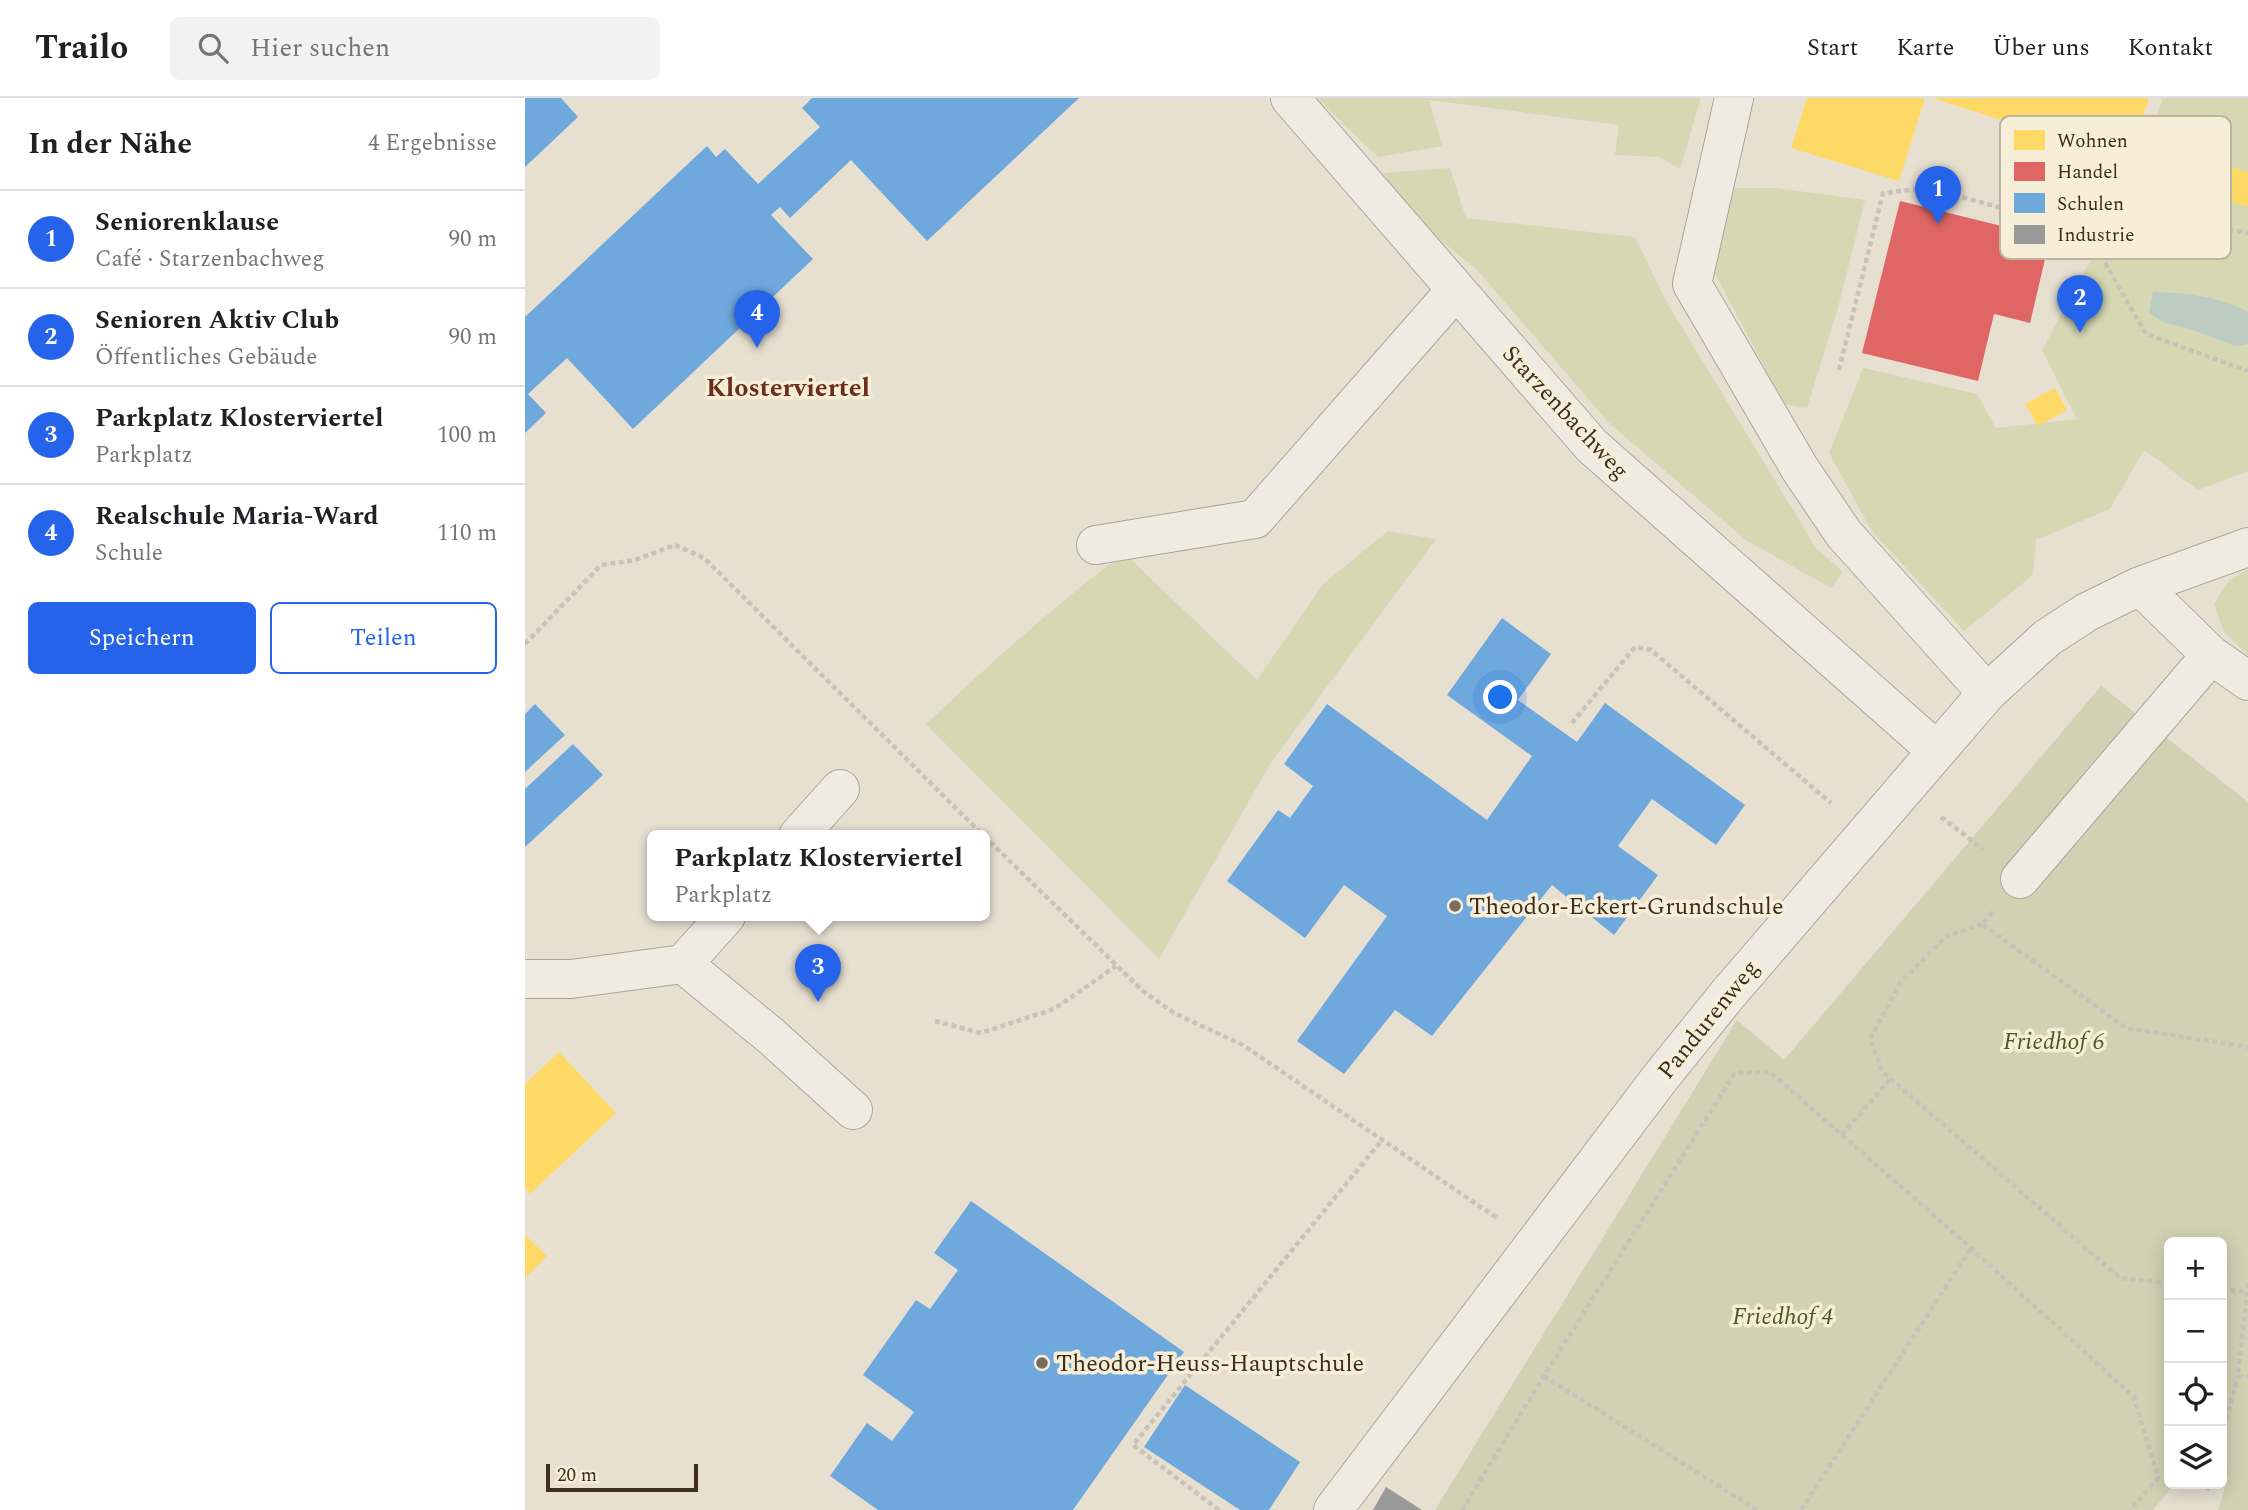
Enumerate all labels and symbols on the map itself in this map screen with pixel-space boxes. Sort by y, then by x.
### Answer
legend [2000,116,2231,259]
text: Wohnen [2057,127,2128,156]
text: Handel [2057,158,2118,187]
pin: 1 [1915,166,1961,224]
text: Schulen [2057,190,2124,219]
text: Industrie [2057,221,2134,250]
pin: 2 [2057,275,2103,333]
pin: 4 [734,290,780,348]
street label: Starzenbachweg [1493,337,1637,488]
district label: Klosterviertel [706,368,870,408]
your location [1483,680,1517,714]
place label: Theodor-Eckert-Grundschule [1469,889,1784,925]
marker: Theodor-Eckert-Grundschule [1447,898,1463,914]
pin: 3 [795,944,841,1002]
street label: Pandurenweg [1649,952,1768,1087]
park label: Friedhof 6 [2003,1024,2105,1060]
park label: Friedhof 4 [1732,1299,1834,1335]
place label: Theodor-Heuss-Hauptschule [1056,1346,1364,1382]
marker: Theodor-Heuss-Hauptschule [1034,1355,1050,1371]
scale bar [546,1461,698,1493]

